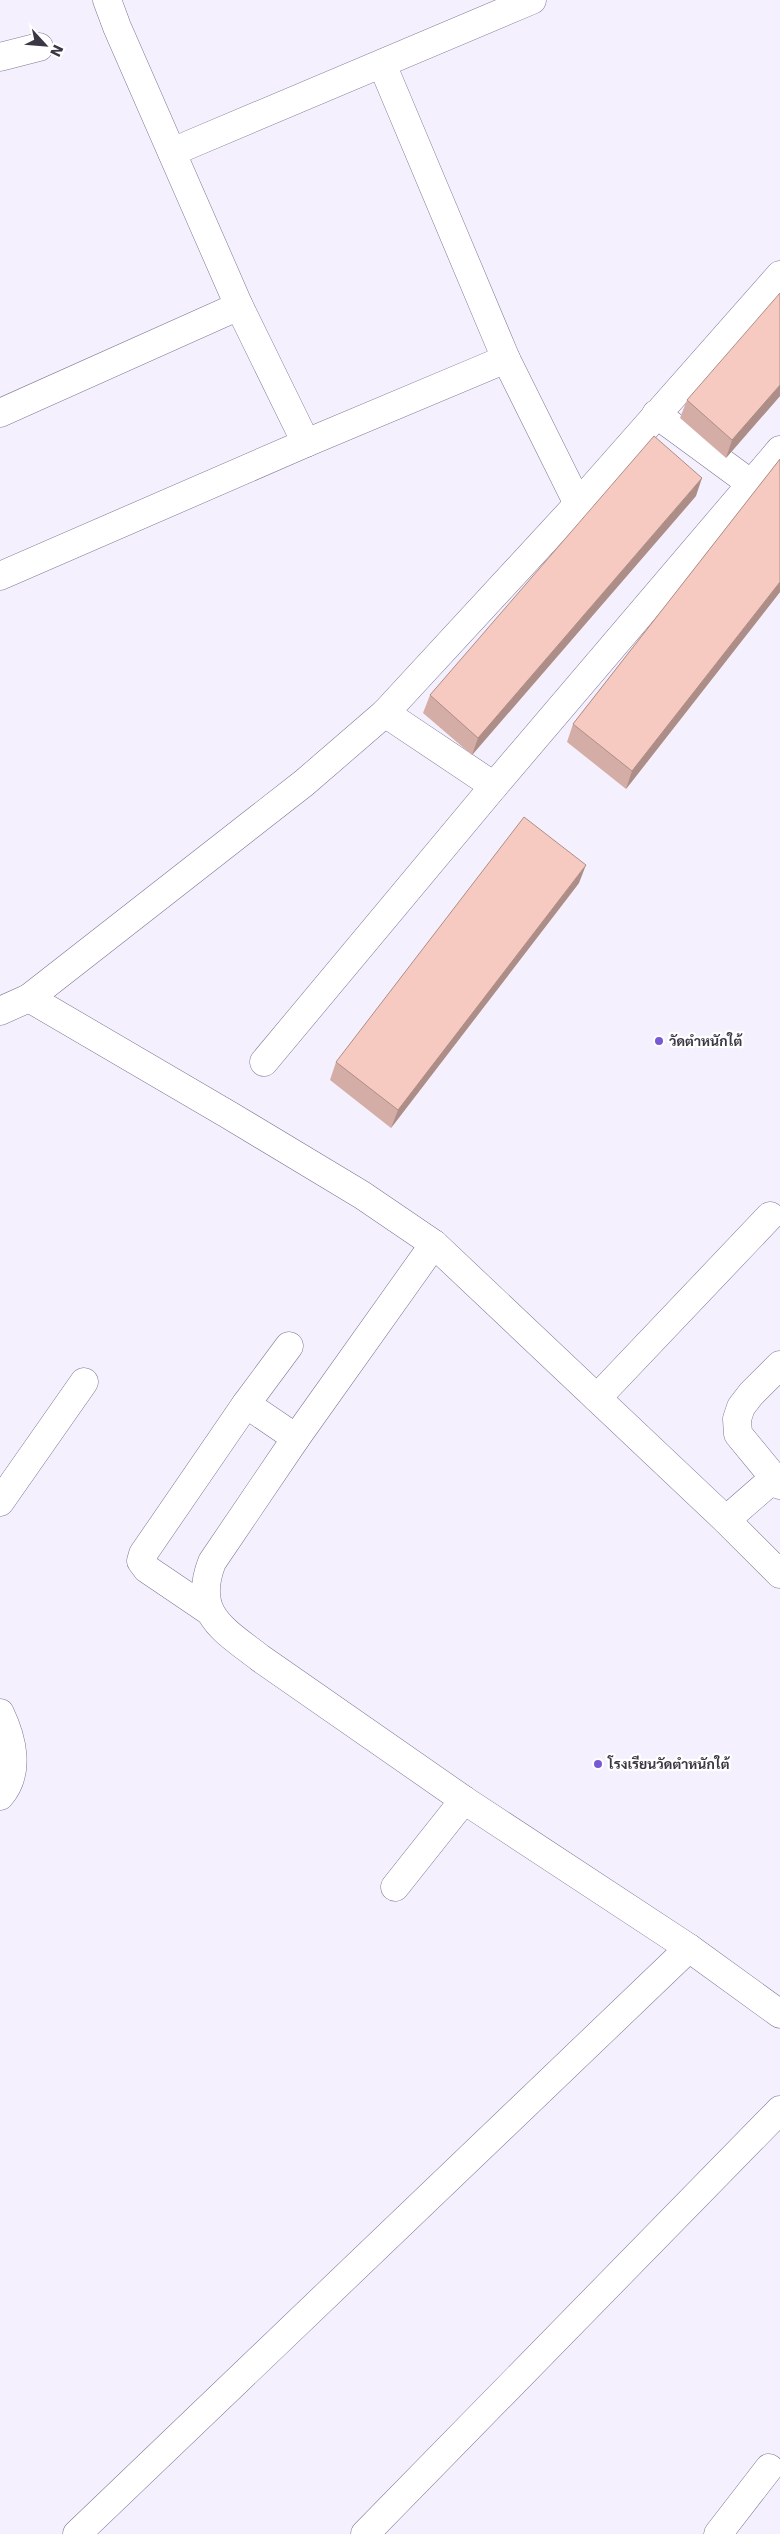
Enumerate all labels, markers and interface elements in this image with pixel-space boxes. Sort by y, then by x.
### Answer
north arrow [20,20,70,70]
text: N [47,42,66,59]
place label: วัดตำหนักใต้ [669,1032,743,1049]
marker: วัดตำหนักใต้ [653,1035,665,1047]
place label: โรงเรียนวัดตำหนักใต้ [607,1755,730,1772]
marker: โรงเรียนวัดตำหนักใต้ [592,1758,604,1770]

